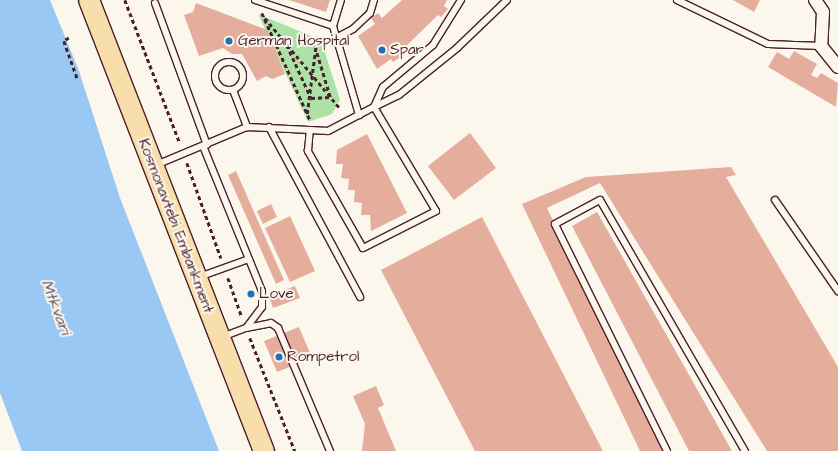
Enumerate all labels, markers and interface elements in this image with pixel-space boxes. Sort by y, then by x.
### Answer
place label: German Hospital [238,32,349,50]
marker: German Hospital [223,35,235,47]
place label: Spar [390,41,424,59]
marker: Spar [377,45,387,55]
street label: Kosmonavtebi Embankment [134,136,218,316]
water label: Mtkvari [37,277,75,337]
place label: Love [259,285,294,303]
marker: Love [246,289,256,299]
place label: Rompetrol [287,348,359,366]
marker: Rompetrol [274,352,284,362]

